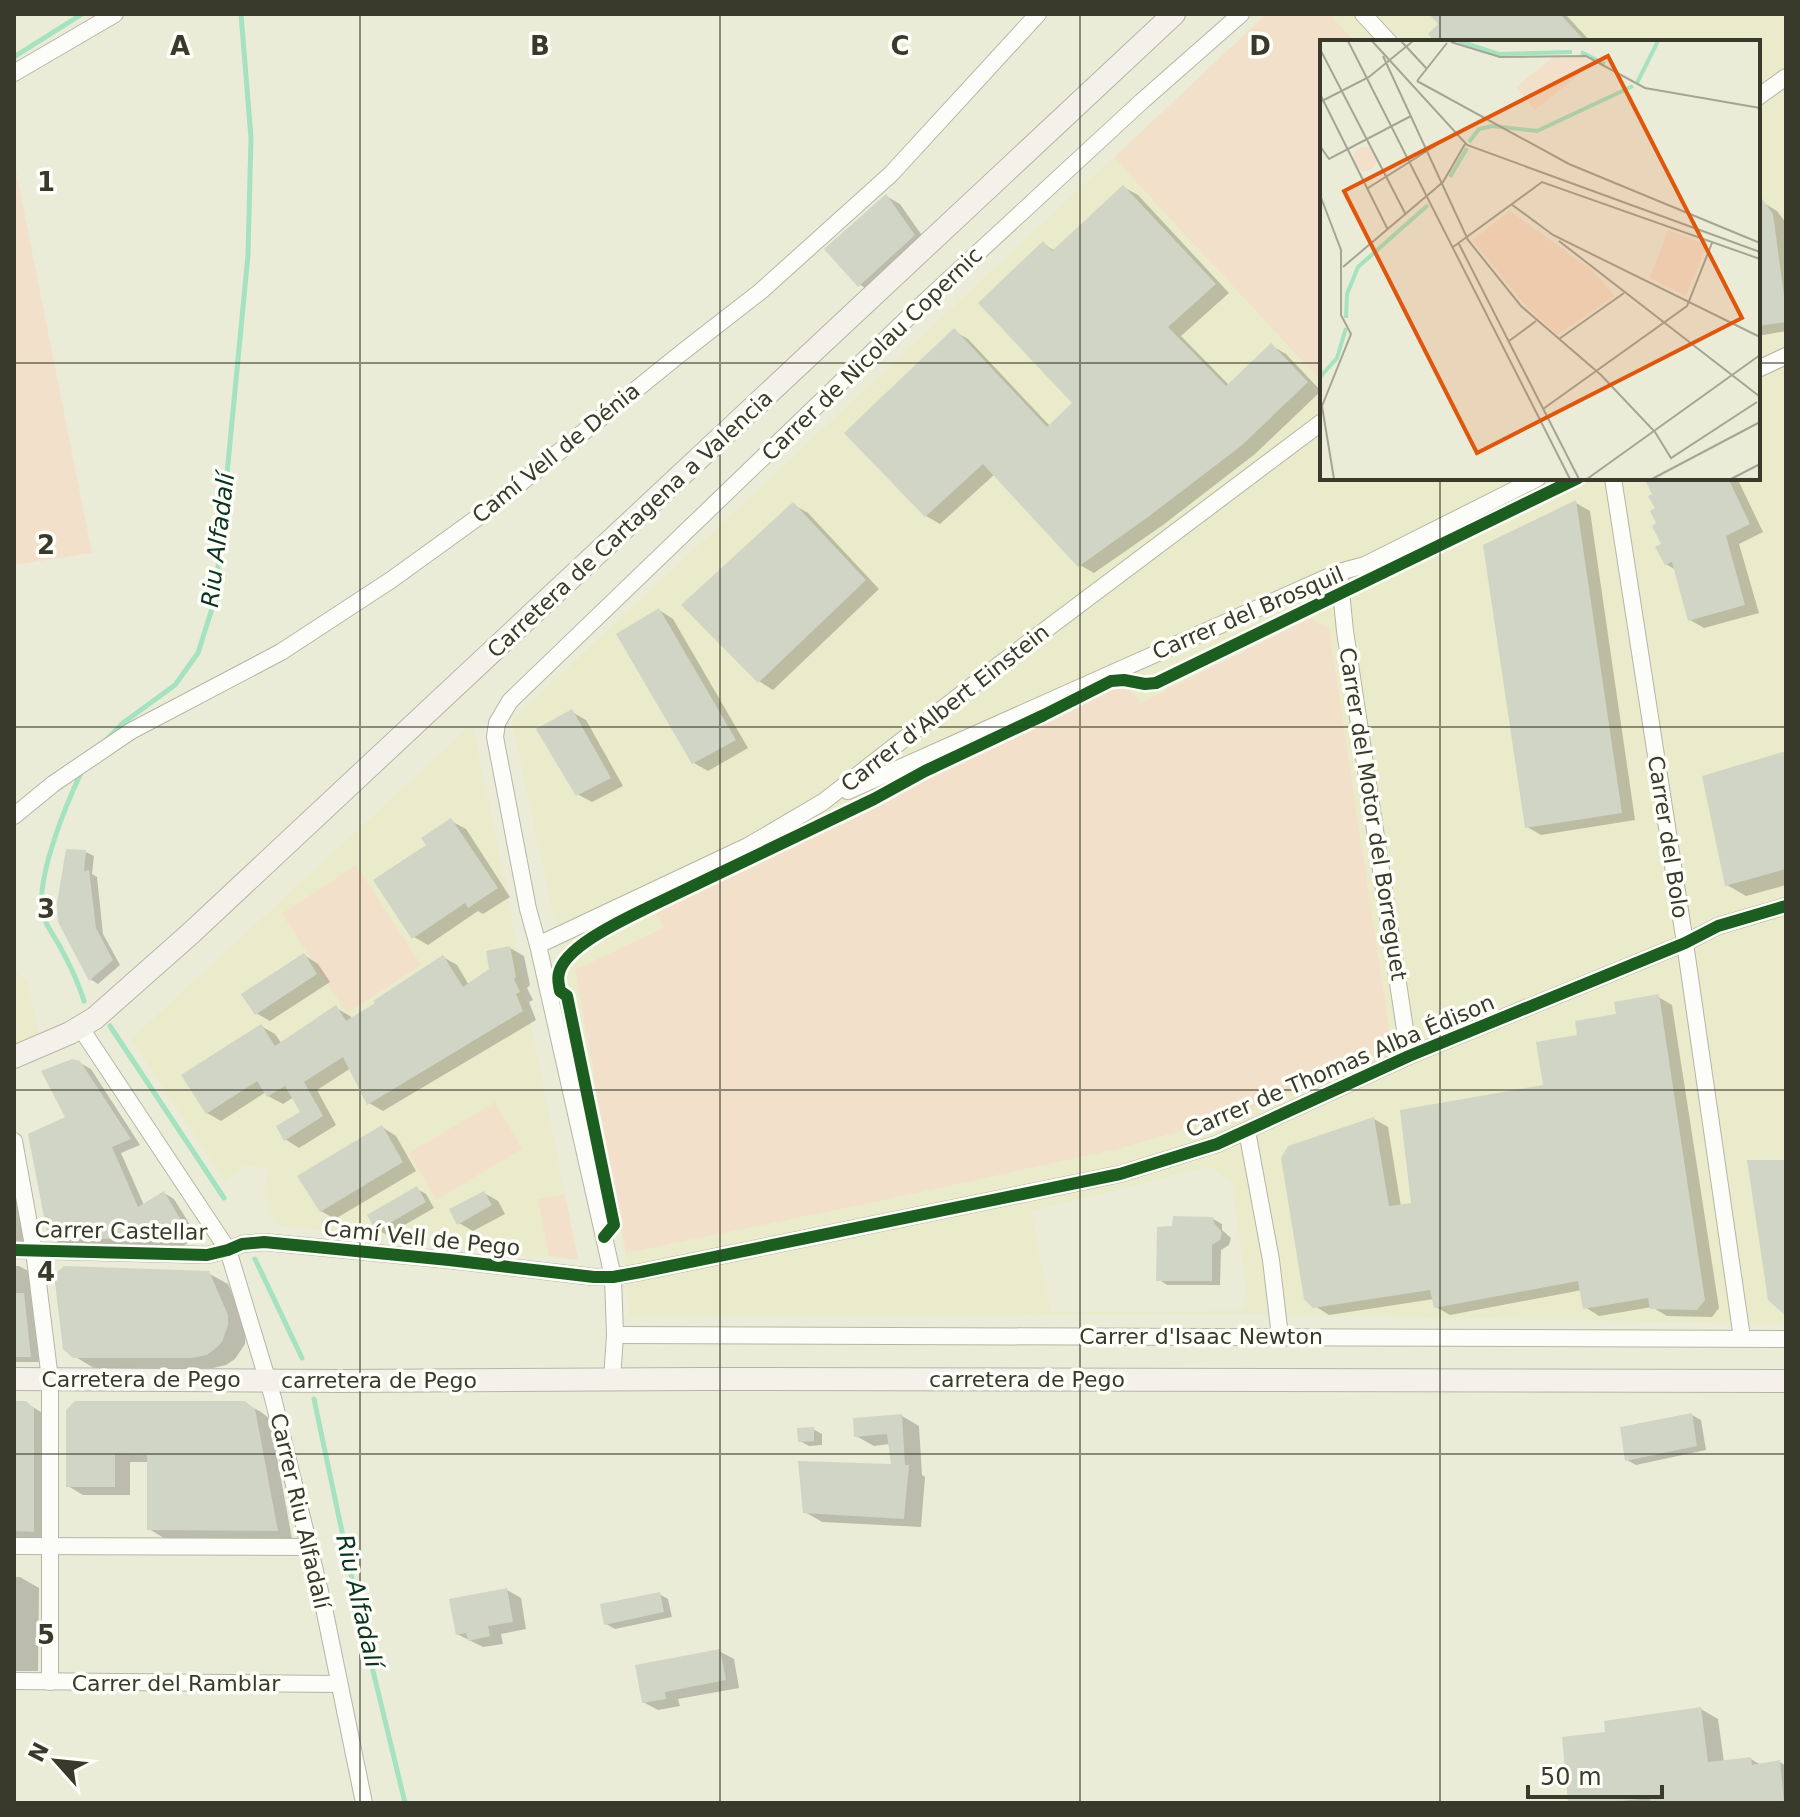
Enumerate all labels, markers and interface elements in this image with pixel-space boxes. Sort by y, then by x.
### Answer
text: A [170,31,190,61]
text: B [530,31,550,61]
text: C [890,31,910,61]
text: D [1249,31,1271,61]
inset map [1320,40,1760,480]
text: 1 [37,167,55,197]
street label: Carrer de Nicolau Copernic [757,242,987,466]
street label: Camí Vell de Dénia [467,378,645,528]
street label: Carretera de Cartagena a Valencia [482,385,778,663]
water label: Riu Alfadalí [196,468,241,609]
text: 2 [37,530,55,560]
street label: Carrer del Brosquil [1149,561,1347,665]
street label: Carrer d'Albert Einstein [836,619,1054,797]
street label: Carrer del Motor del Borreguet [1334,646,1412,983]
street label: Carrer del Bolo [1643,754,1693,920]
text: 3 [37,894,55,924]
street label: Carrer de Thomas Alba Édison [1182,989,1498,1143]
street label: Camí Vell de Pego [323,1215,521,1261]
street label: Carrer Castellar [34,1217,209,1245]
text: 4 [37,1257,55,1287]
street label: Carrer d'Isaac Newton [1079,1324,1323,1349]
street label: Carretera de Pego [41,1367,241,1392]
street label: carretera de Pego [929,1367,1125,1392]
street label: carretera de Pego [281,1368,477,1393]
street label: Carrer Riu Alfadalí [265,1411,335,1612]
water label: Riu Alfadalí [330,1532,389,1674]
text: 5 [37,1620,55,1650]
street label: Carrer del Ramblar [72,1671,281,1696]
north arrow [16,1721,96,1801]
text: N [23,1738,54,1766]
scale bar [1528,1749,1662,1799]
text: 50 m [1540,1763,1602,1791]

